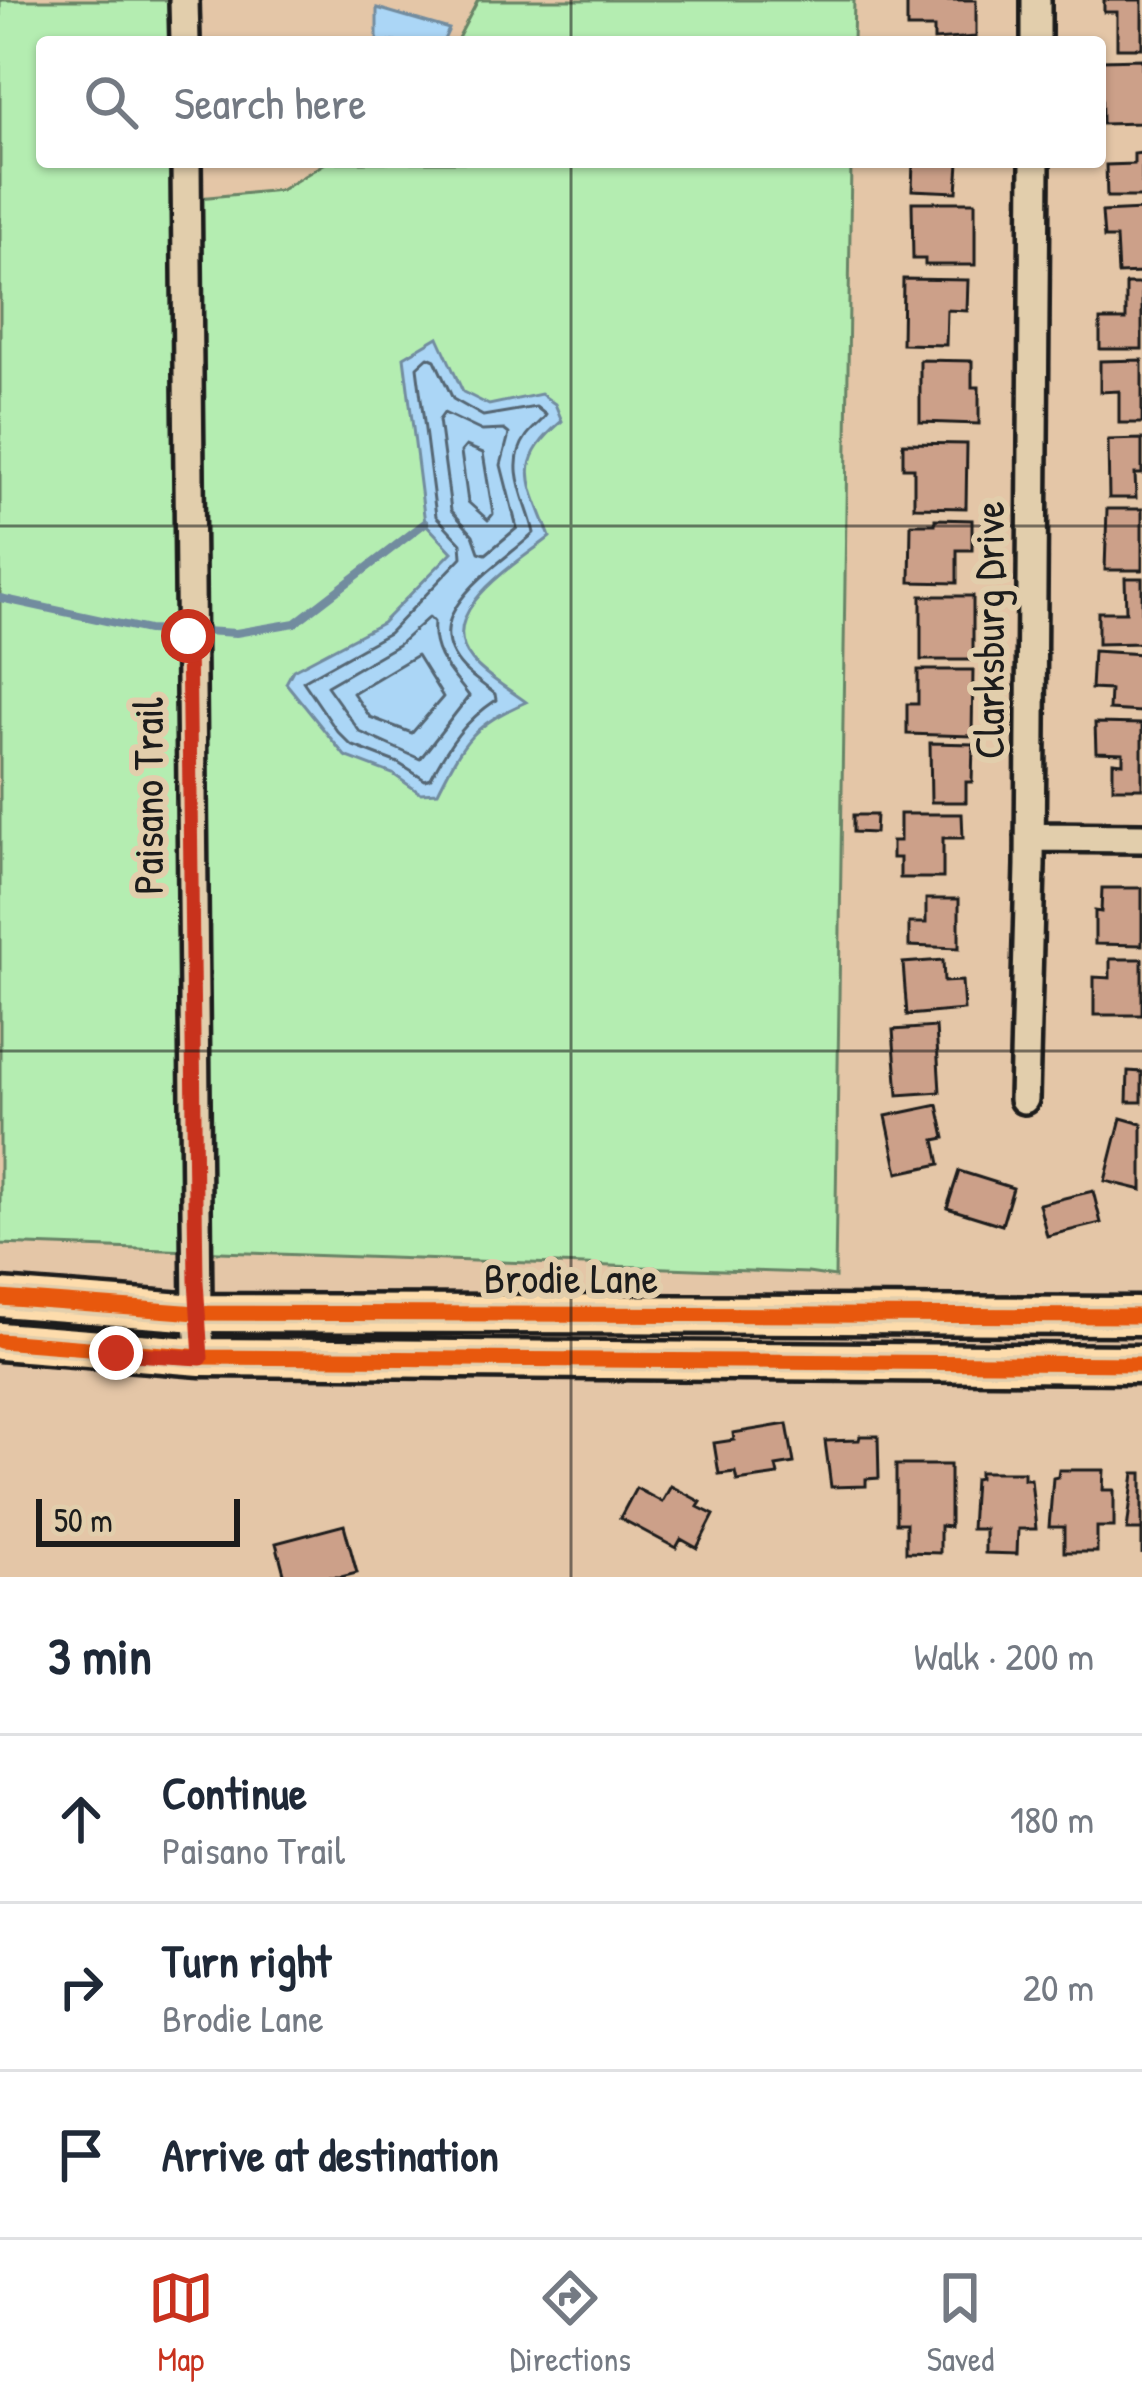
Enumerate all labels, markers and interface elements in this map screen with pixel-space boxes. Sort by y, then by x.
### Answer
search box [36,36,1106,168]
icon: search [78,69,144,135]
text: Search here [174,72,366,133]
street label: Clarksburg Drive [960,501,1017,759]
route start [161,609,215,663]
street label: Paisano Trail [119,697,176,895]
street label: Brodie Lane [484,1249,658,1306]
route end [89,1326,143,1380]
scale bar [36,1493,240,1546]
text: 50 m [54,1498,113,1542]
text: 3 min [48,1621,152,1690]
text: Walk · 200 m [914,1629,1094,1682]
text: Continue [162,1762,307,1823]
icon: ahead [48,1786,114,1852]
text: 180 m [1010,1792,1094,1845]
text: Paisano Trail [162,1823,345,1876]
text: Turn right [162,1930,331,1991]
icon: right [48,1954,114,2020]
text: 20 m [1023,1960,1094,2013]
text: Brodie Lane [162,1991,324,2044]
icon: arrive [48,2122,114,2188]
text: Arrive at destination [162,2124,499,2185]
tab: Map [148,2265,214,2381]
tab: Directions [510,2265,631,2381]
tab: Saved [927,2265,994,2381]

